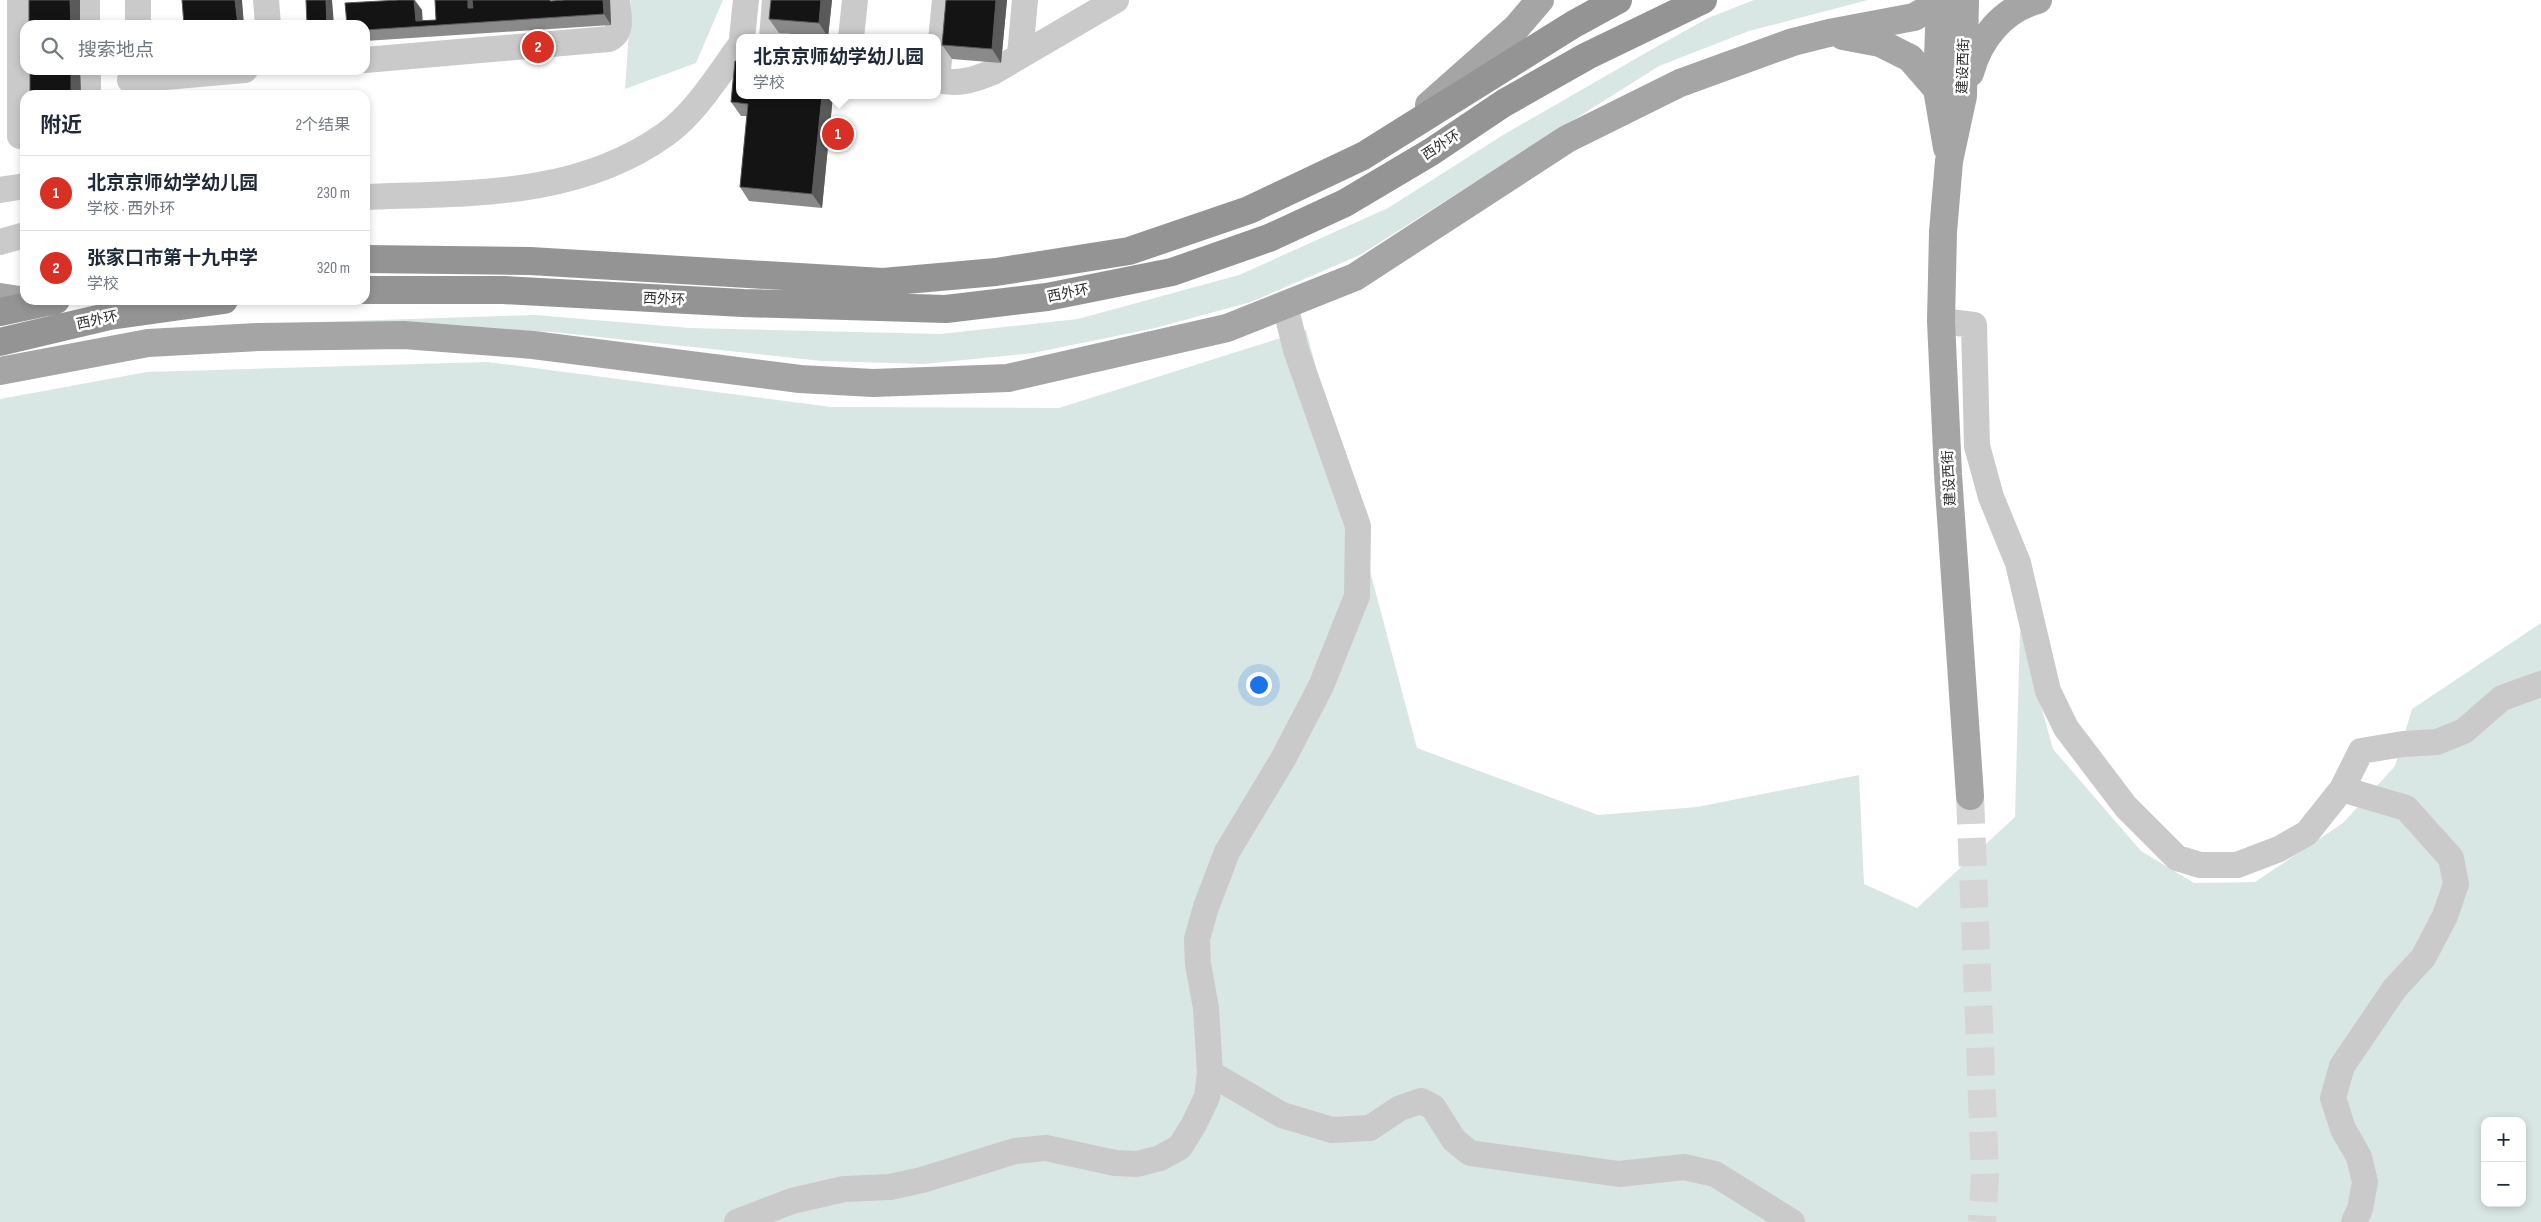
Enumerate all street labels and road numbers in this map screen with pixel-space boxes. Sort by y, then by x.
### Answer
street label: 建设西街 [1954,38,1972,94]
street label: 西外环 [1419,126,1463,164]
street label: 西外环 [1046,281,1090,305]
street label: 西外环 [643,289,685,309]
street label: 西外环 [75,307,119,333]
street label: 建设西街 [1939,450,1959,506]

